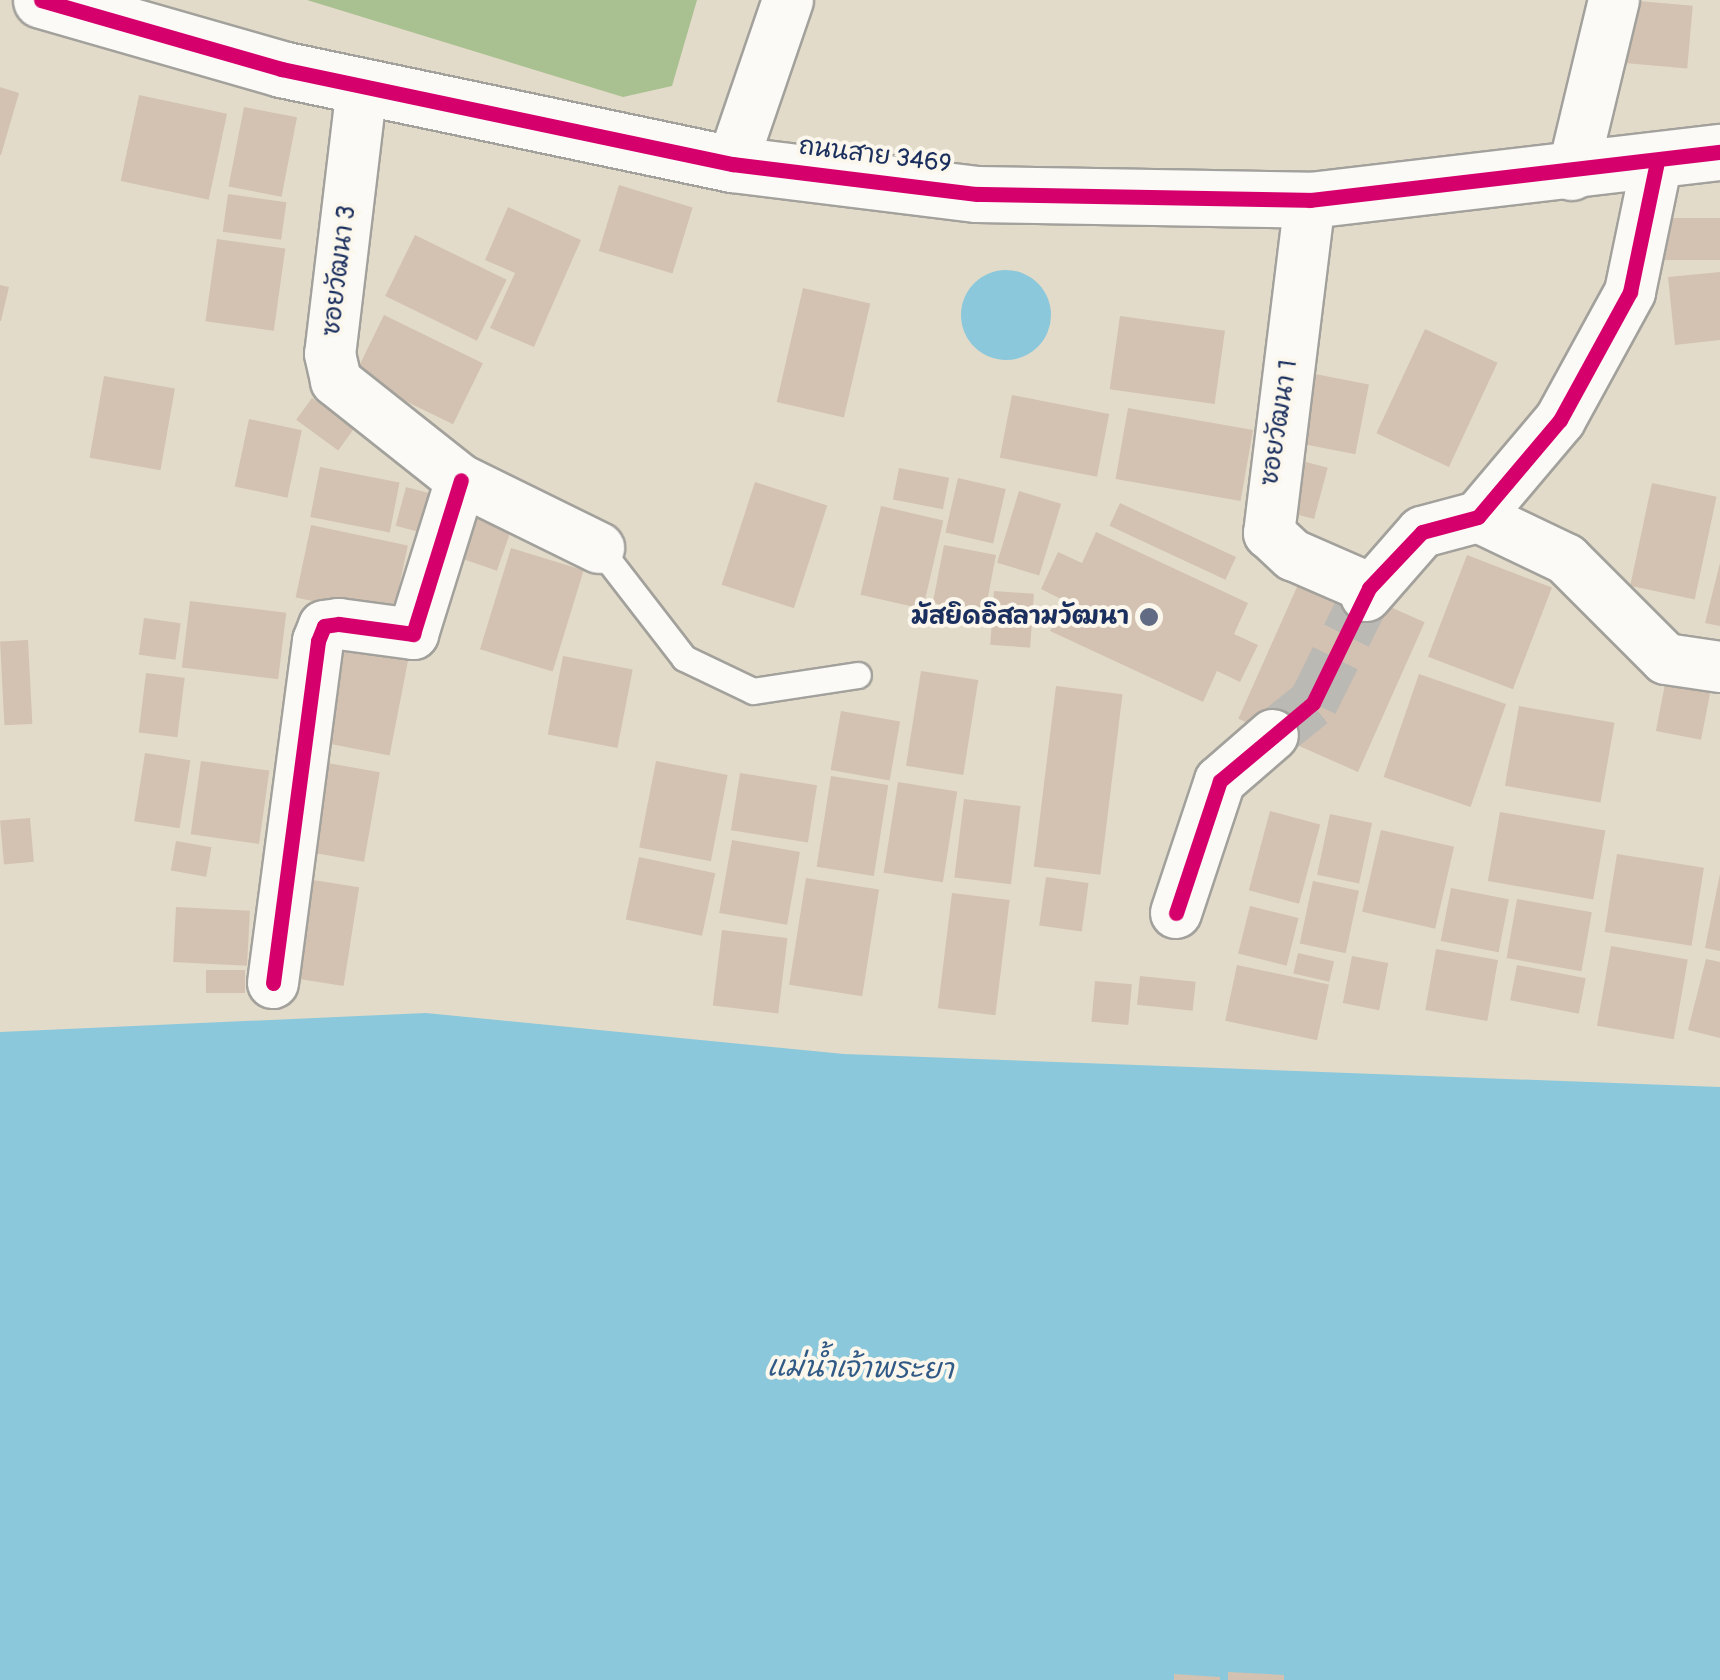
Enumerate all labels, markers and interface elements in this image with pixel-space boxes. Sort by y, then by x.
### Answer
street label: ถนนสาย 3469 [797,132,953,180]
street label: ซอยวัฒนา 3 [317,204,363,338]
street label: ซอยวัฒนา 1 [1255,358,1305,488]
place label: มัสยิดอิสลามวัฒนา [911,602,1129,632]
marker: มัสยิดอิสลามวัฒนา [1138,606,1160,628]
water label: แม่น้ำเจ้าพระยา [766,1351,954,1387]

